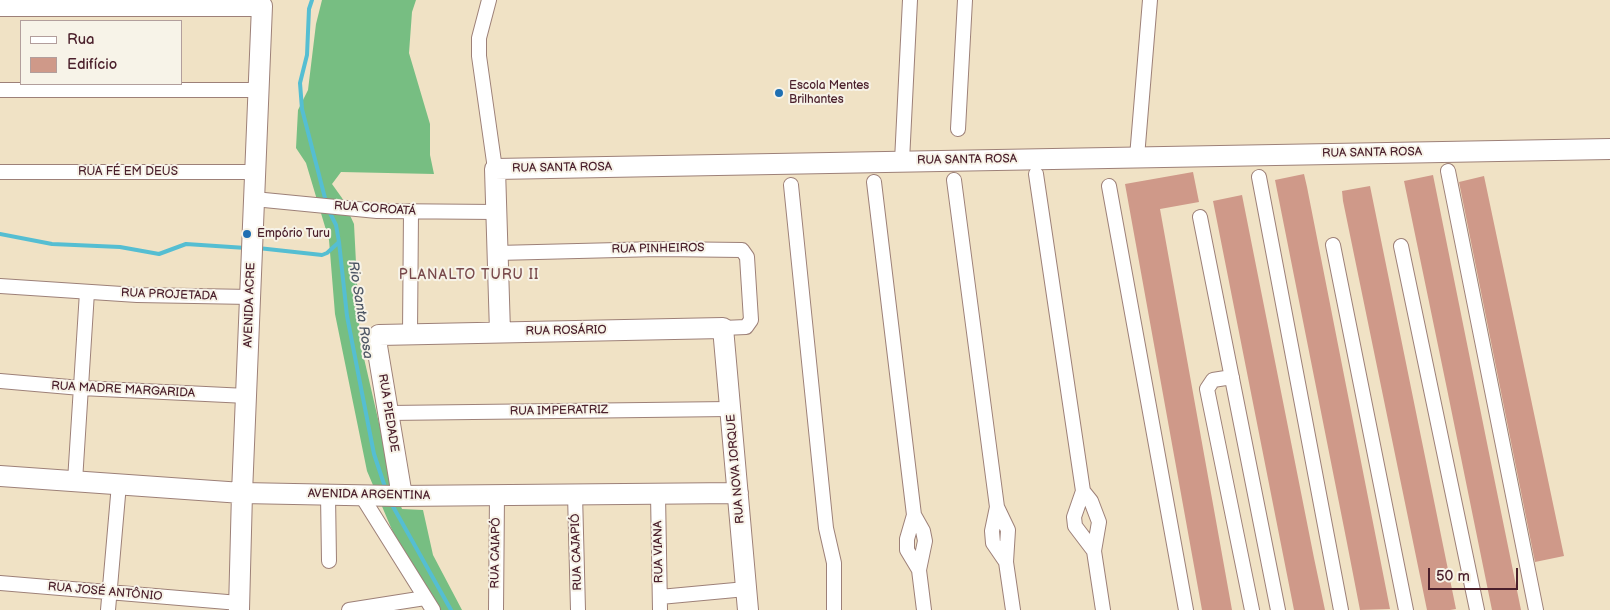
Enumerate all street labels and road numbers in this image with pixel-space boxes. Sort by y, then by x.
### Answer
street label: RUA SANTA ROSA [1322,145,1422,161]
street label: RUA SANTA ROSA [917,152,1017,168]
street label: RUA SANTA ROSA [512,160,612,176]
street label: RUA FÉ EM DEUS [78,165,178,179]
street label: RUA COROATÁ [334,199,416,219]
street label: RUA PINHEIROS [611,241,705,257]
street label: AVENIDA ACRE [241,262,259,348]
street label: RUA PROJETADA [121,286,217,304]
street label: RUA ROSÁRIO [525,323,607,339]
street label: RUA PIEDADE [375,373,401,453]
street label: RUA MADRE MARGARIDA [51,379,195,401]
street label: RUA IMPERATRIZ [510,403,608,419]
street label: RUA NOVA IORQUE [724,414,748,524]
street label: AVENIDA ARGENTINA [308,487,430,503]
street label: RUA CAJAPIÓ [568,513,586,591]
street label: RUA CAIAPÓ [488,517,504,589]
street label: RUA VIANA [651,521,667,583]
street label: RUA JOSÉ ANTÔNIO [47,580,163,604]

